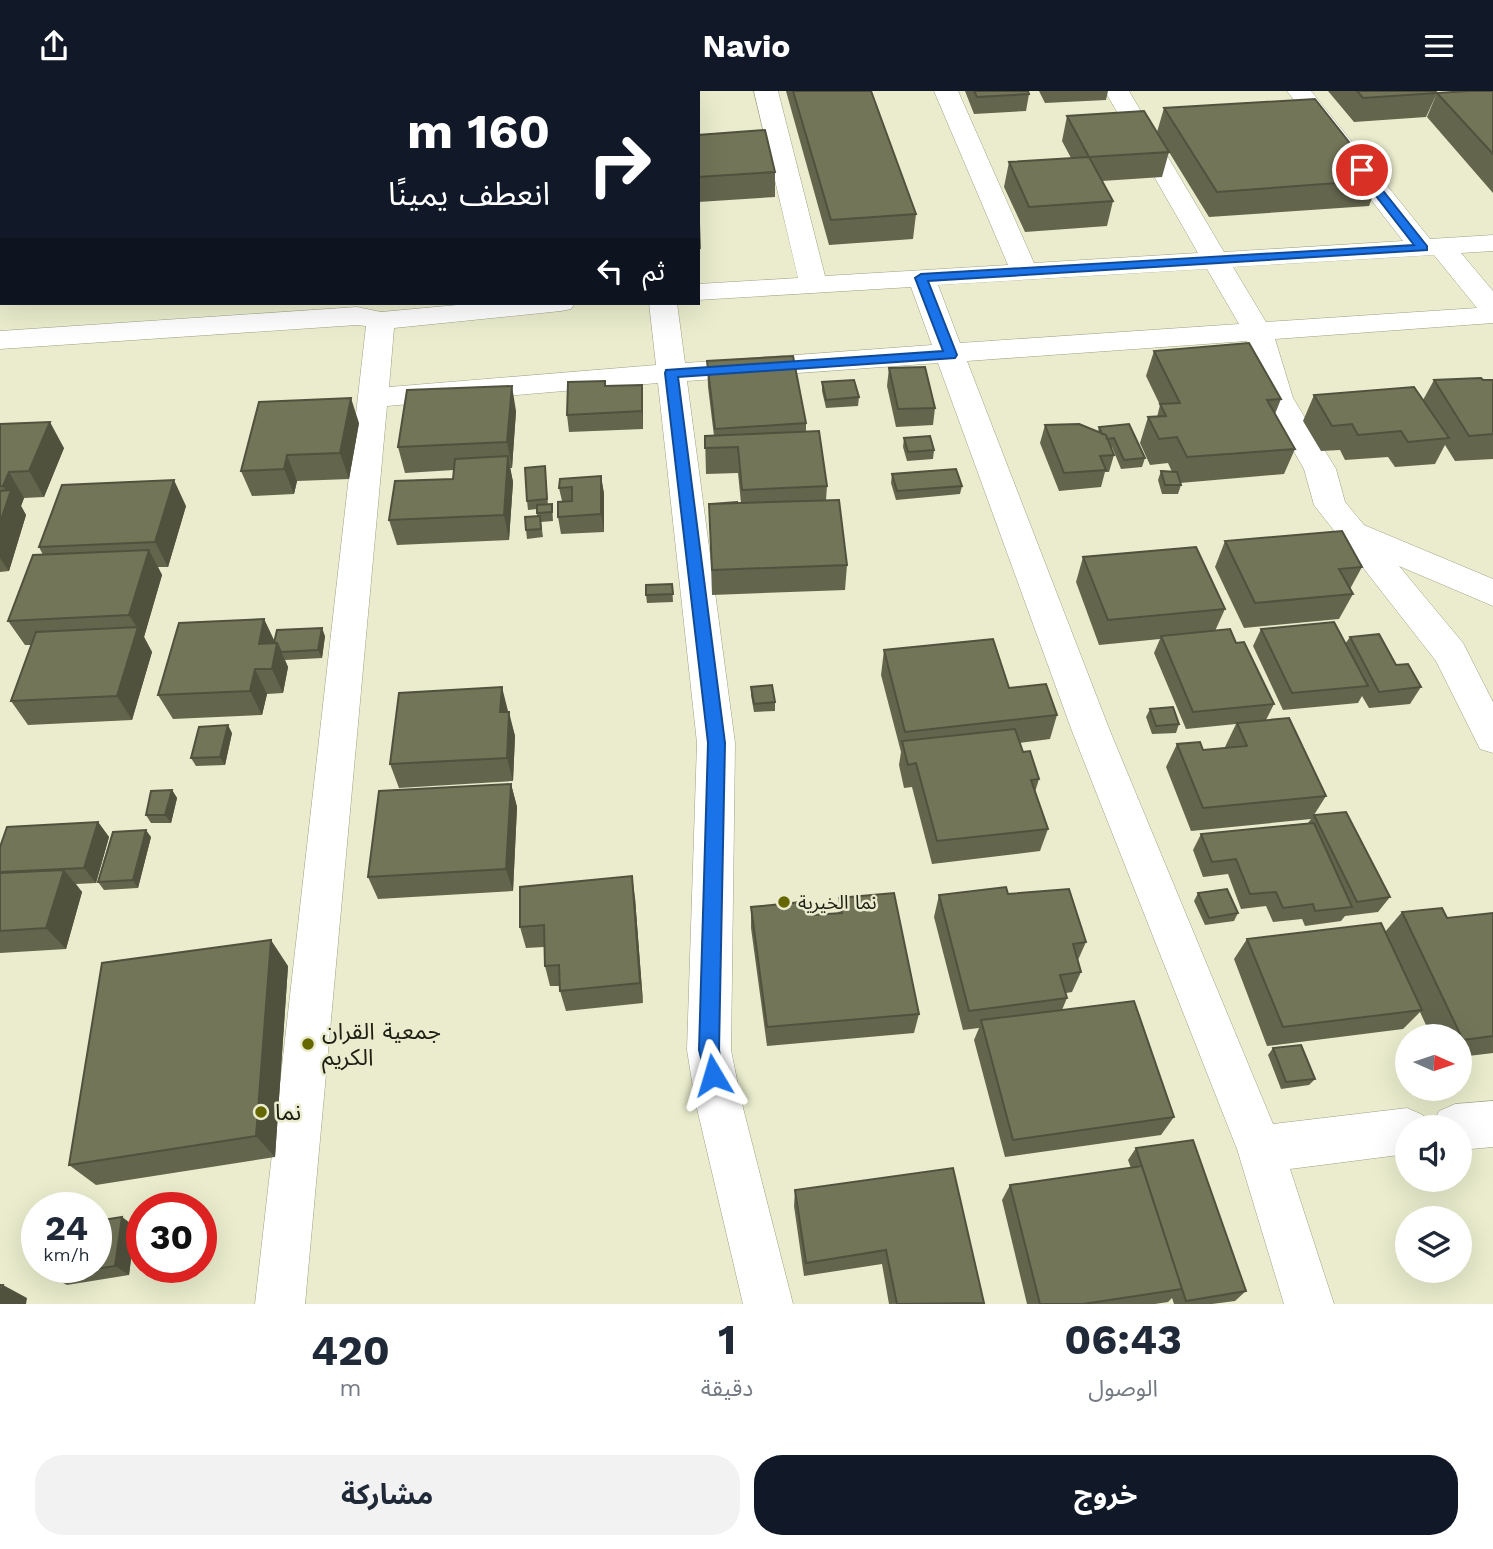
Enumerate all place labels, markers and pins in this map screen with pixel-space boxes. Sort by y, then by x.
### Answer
pin [1332,140,1392,200]
place label: نما الخيرية [798,891,877,914]
marker: نما الخيرية [776,894,792,910]
place label: جمعية القران الكريم [322,1018,441,1074]
marker: جمعية القران الكريم [300,1036,316,1052]
place label: نما [275,1099,301,1126]
marker: نما [253,1104,269,1120]

